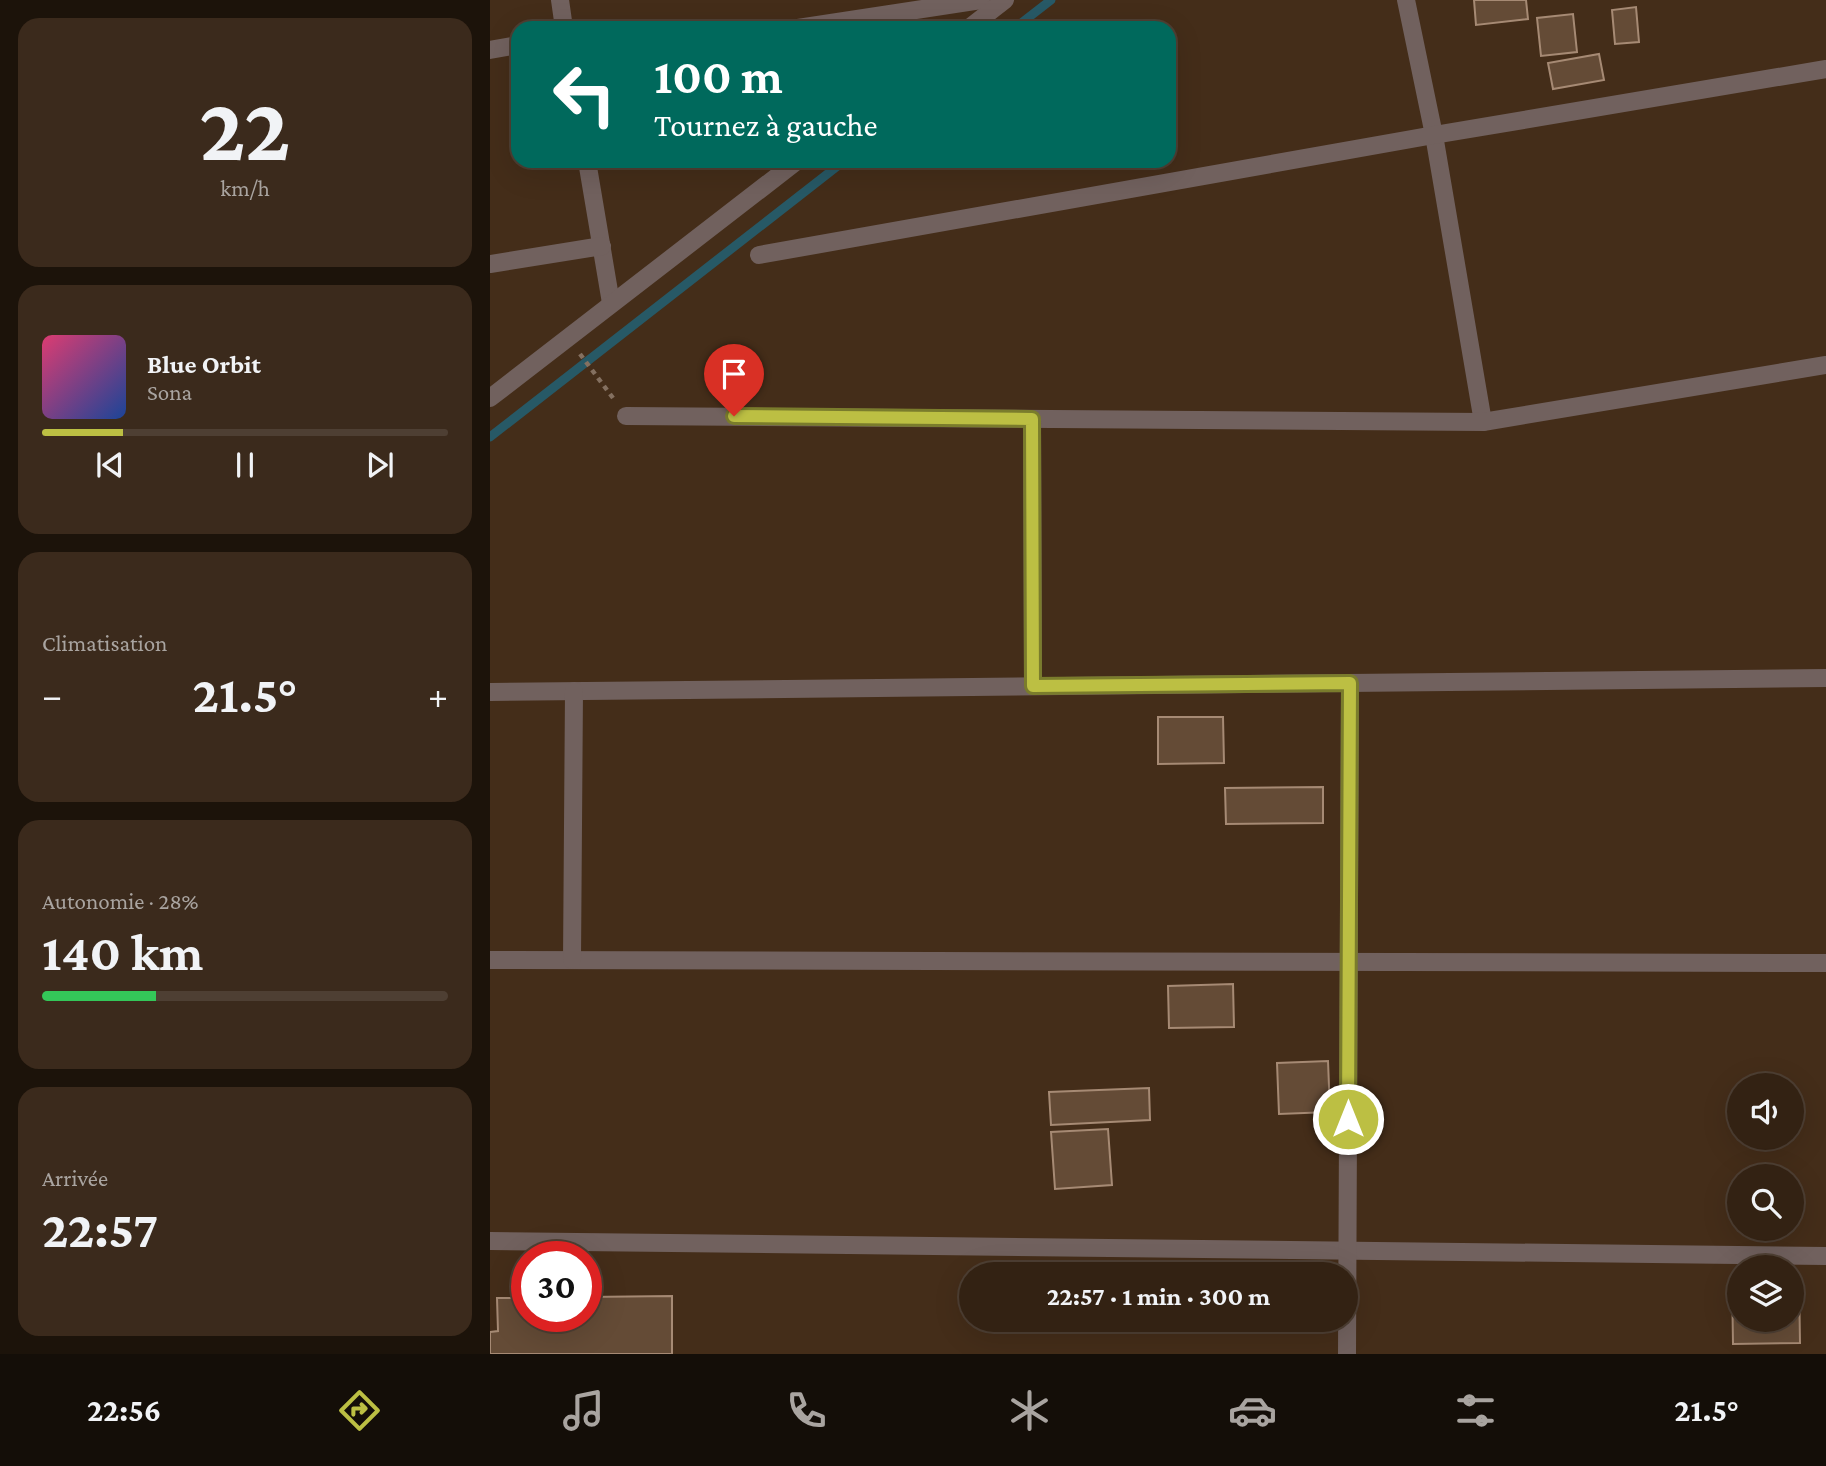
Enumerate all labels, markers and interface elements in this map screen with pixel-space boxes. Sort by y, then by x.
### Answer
icon: left [539,49,630,140]
text: 100 m [654,49,783,104]
text: 22 [199,78,291,180]
text: Tournez à gauche [654,107,877,143]
text: km/h [220,175,270,201]
pin [704,344,764,416]
text: Blue Orbit [147,350,261,379]
icon: arrive [715,355,753,393]
text: Sona [147,379,192,405]
icon: previous [91,446,129,484]
icon: pause [226,446,264,484]
icon: next [361,446,399,484]
text: Climatisation [42,630,167,656]
text: 21.5° [193,665,298,723]
text: − [42,674,62,716]
text: + [428,674,448,716]
text: Autonomie · 28% [42,888,198,914]
text: 140 km [42,923,203,981]
map controls [1727,1073,1804,1332]
button: sound [1727,1073,1804,1150]
position arrow [1311,1082,1385,1156]
button: search [1727,1164,1804,1241]
text: Arrivée [42,1165,108,1191]
text: 22:57 [42,1200,158,1258]
speed limit sign: 30 [511,1241,602,1332]
button: layers [1727,1255,1804,1332]
text: 22:57 · 1 min · 300 m [1047,1282,1270,1311]
icon: directions [335,1386,384,1435]
icon: music [559,1386,608,1435]
icon: phone [782,1386,831,1435]
icon: climate [1005,1386,1054,1435]
icon: car [1228,1386,1277,1435]
icon: filters [1451,1386,1500,1435]
text: 22:56 [87,1392,161,1428]
text: 21.5° [1674,1392,1739,1428]

